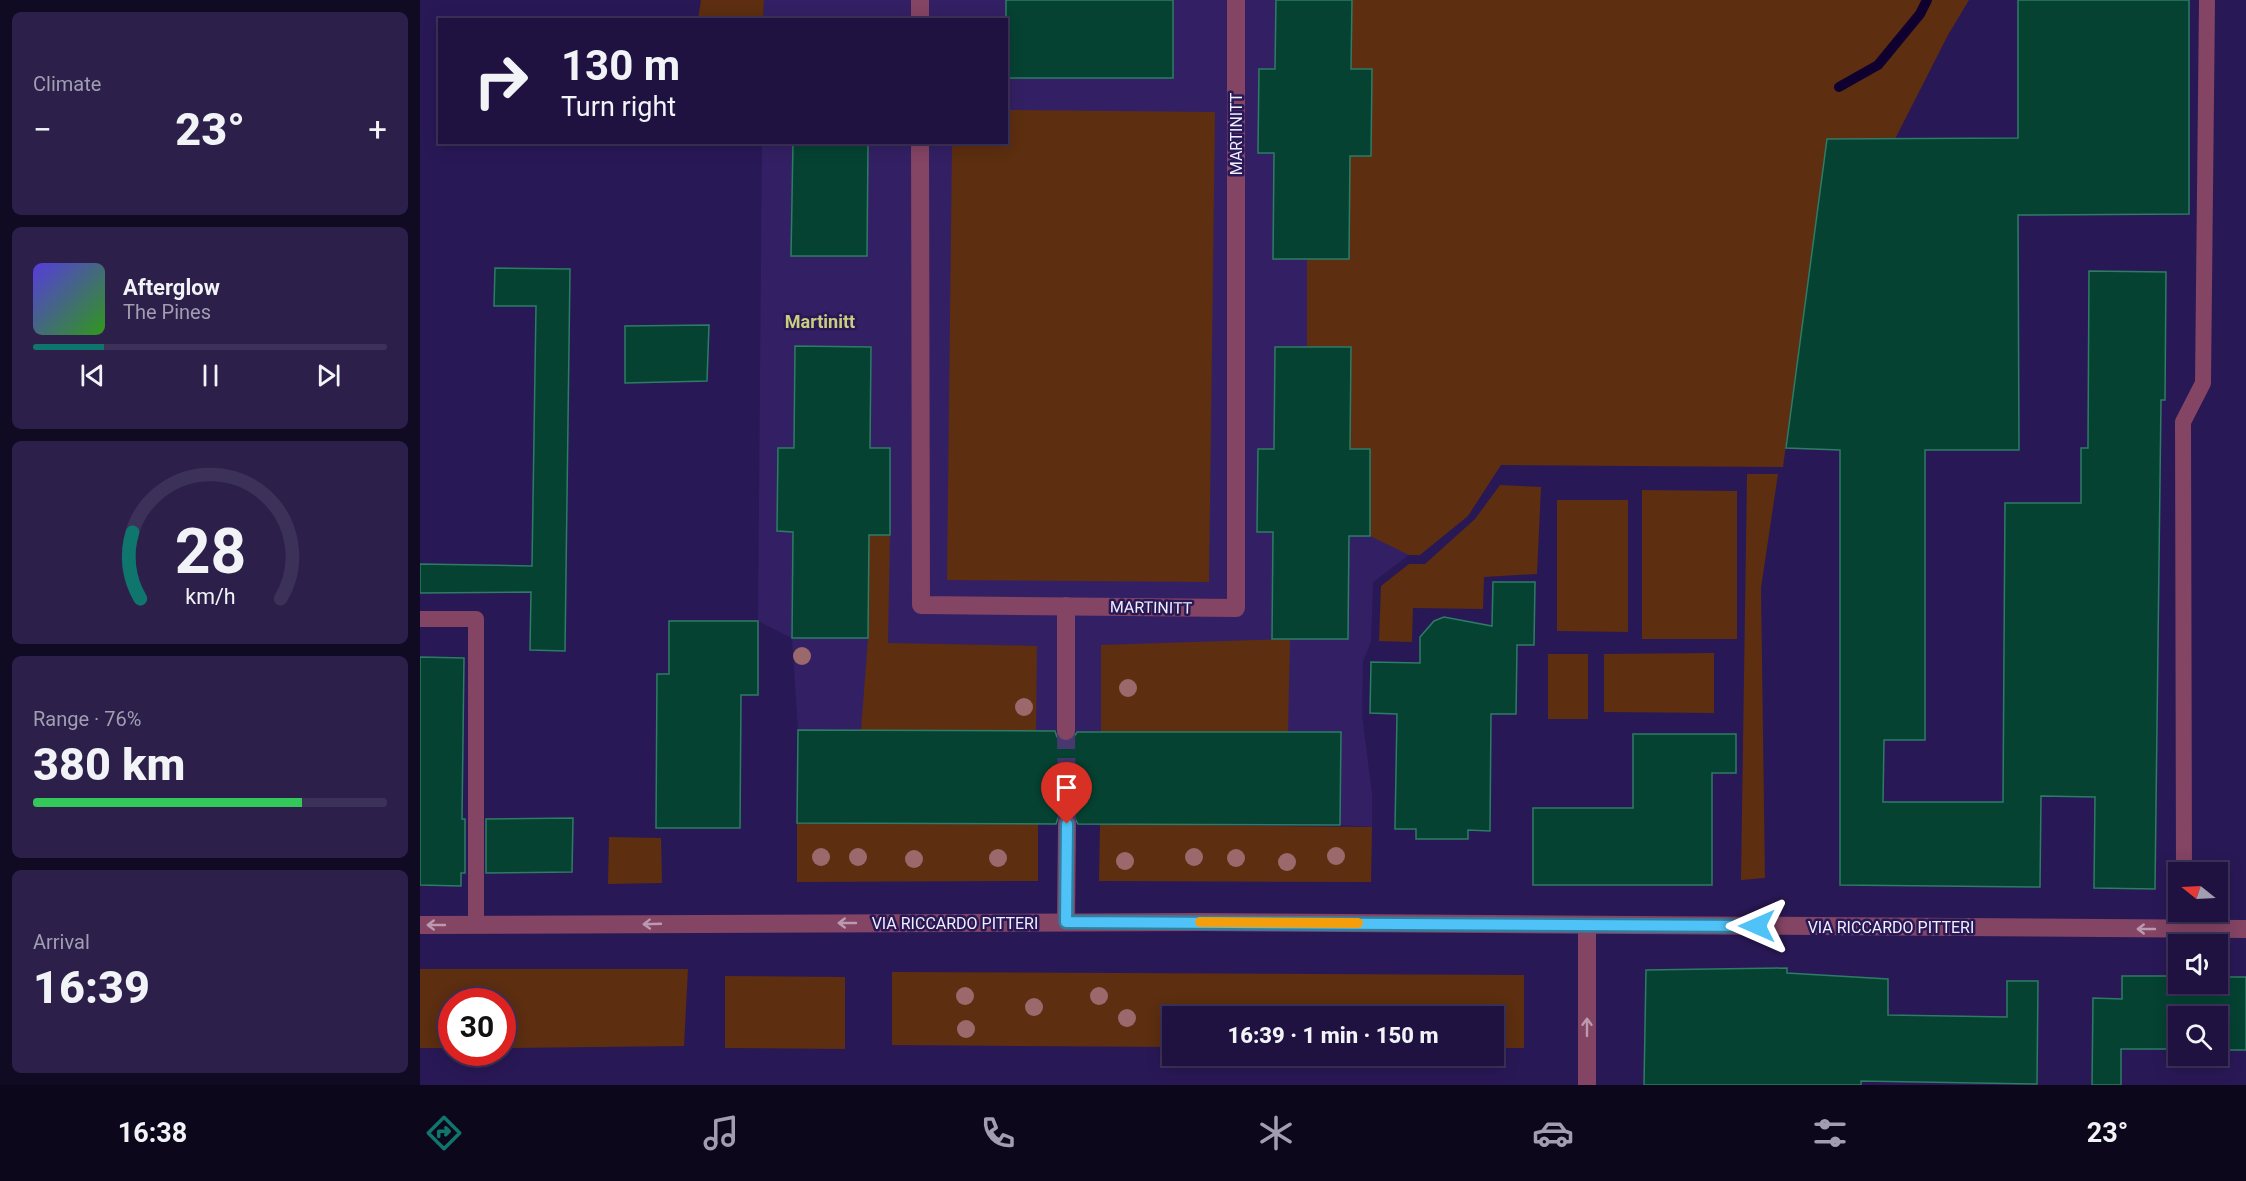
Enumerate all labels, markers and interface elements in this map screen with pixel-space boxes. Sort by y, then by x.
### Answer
text: 130 m [561,41,680,90]
icon: right [462,42,540,120]
text: Climate [33,72,101,96]
text: Turn right [561,91,676,123]
street label: MARTINITT [1227,92,1246,175]
text: 23° [175,103,245,156]
text: − [33,110,52,149]
text: + [368,110,387,149]
text: Afterglow [123,275,220,300]
text: The Pines [123,300,211,324]
district label: Martinitt [785,311,855,332]
icon: previous [76,359,109,392]
icon: pause [194,359,227,392]
icon: next [312,359,345,392]
text: 28 [174,516,246,589]
text: km/h [185,585,235,610]
street label: MARTINITT [1110,597,1193,618]
text: Range · 76% [33,707,141,731]
text: 380 km [33,738,185,791]
pin [1041,762,1092,824]
icon: arrive [1050,771,1083,804]
north arrow [2168,862,2228,922]
map controls [2168,862,2228,1066]
position arrow [1725,894,1789,958]
street label: VIA RICCARDO PITTERI [872,914,1038,933]
one-way arrow [837,917,857,929]
one-way arrow [642,918,662,929]
street label: VIA RICCARDO PITTERI [1808,918,1974,937]
one-way arrow [426,919,446,931]
one-way arrow [2136,923,2156,935]
text: Arrival [33,930,90,954]
button: sound [2168,934,2228,994]
text: 16:39 [33,961,150,1014]
speed limit sign: 30 [438,988,516,1066]
button: search [2168,1006,2228,1066]
one-way arrow [1581,1017,1593,1037]
text: 16:39 · 1 min · 150 m [1228,1023,1438,1048]
icon: directions [423,1112,465,1154]
icon: music [700,1112,742,1154]
icon: phone [977,1112,1019,1154]
icon: climate [1255,1112,1297,1154]
icon: car [1532,1112,1574,1154]
icon: filters [1809,1112,1851,1154]
text: 16:38 [118,1117,187,1149]
text: 23° [2087,1117,2128,1149]

